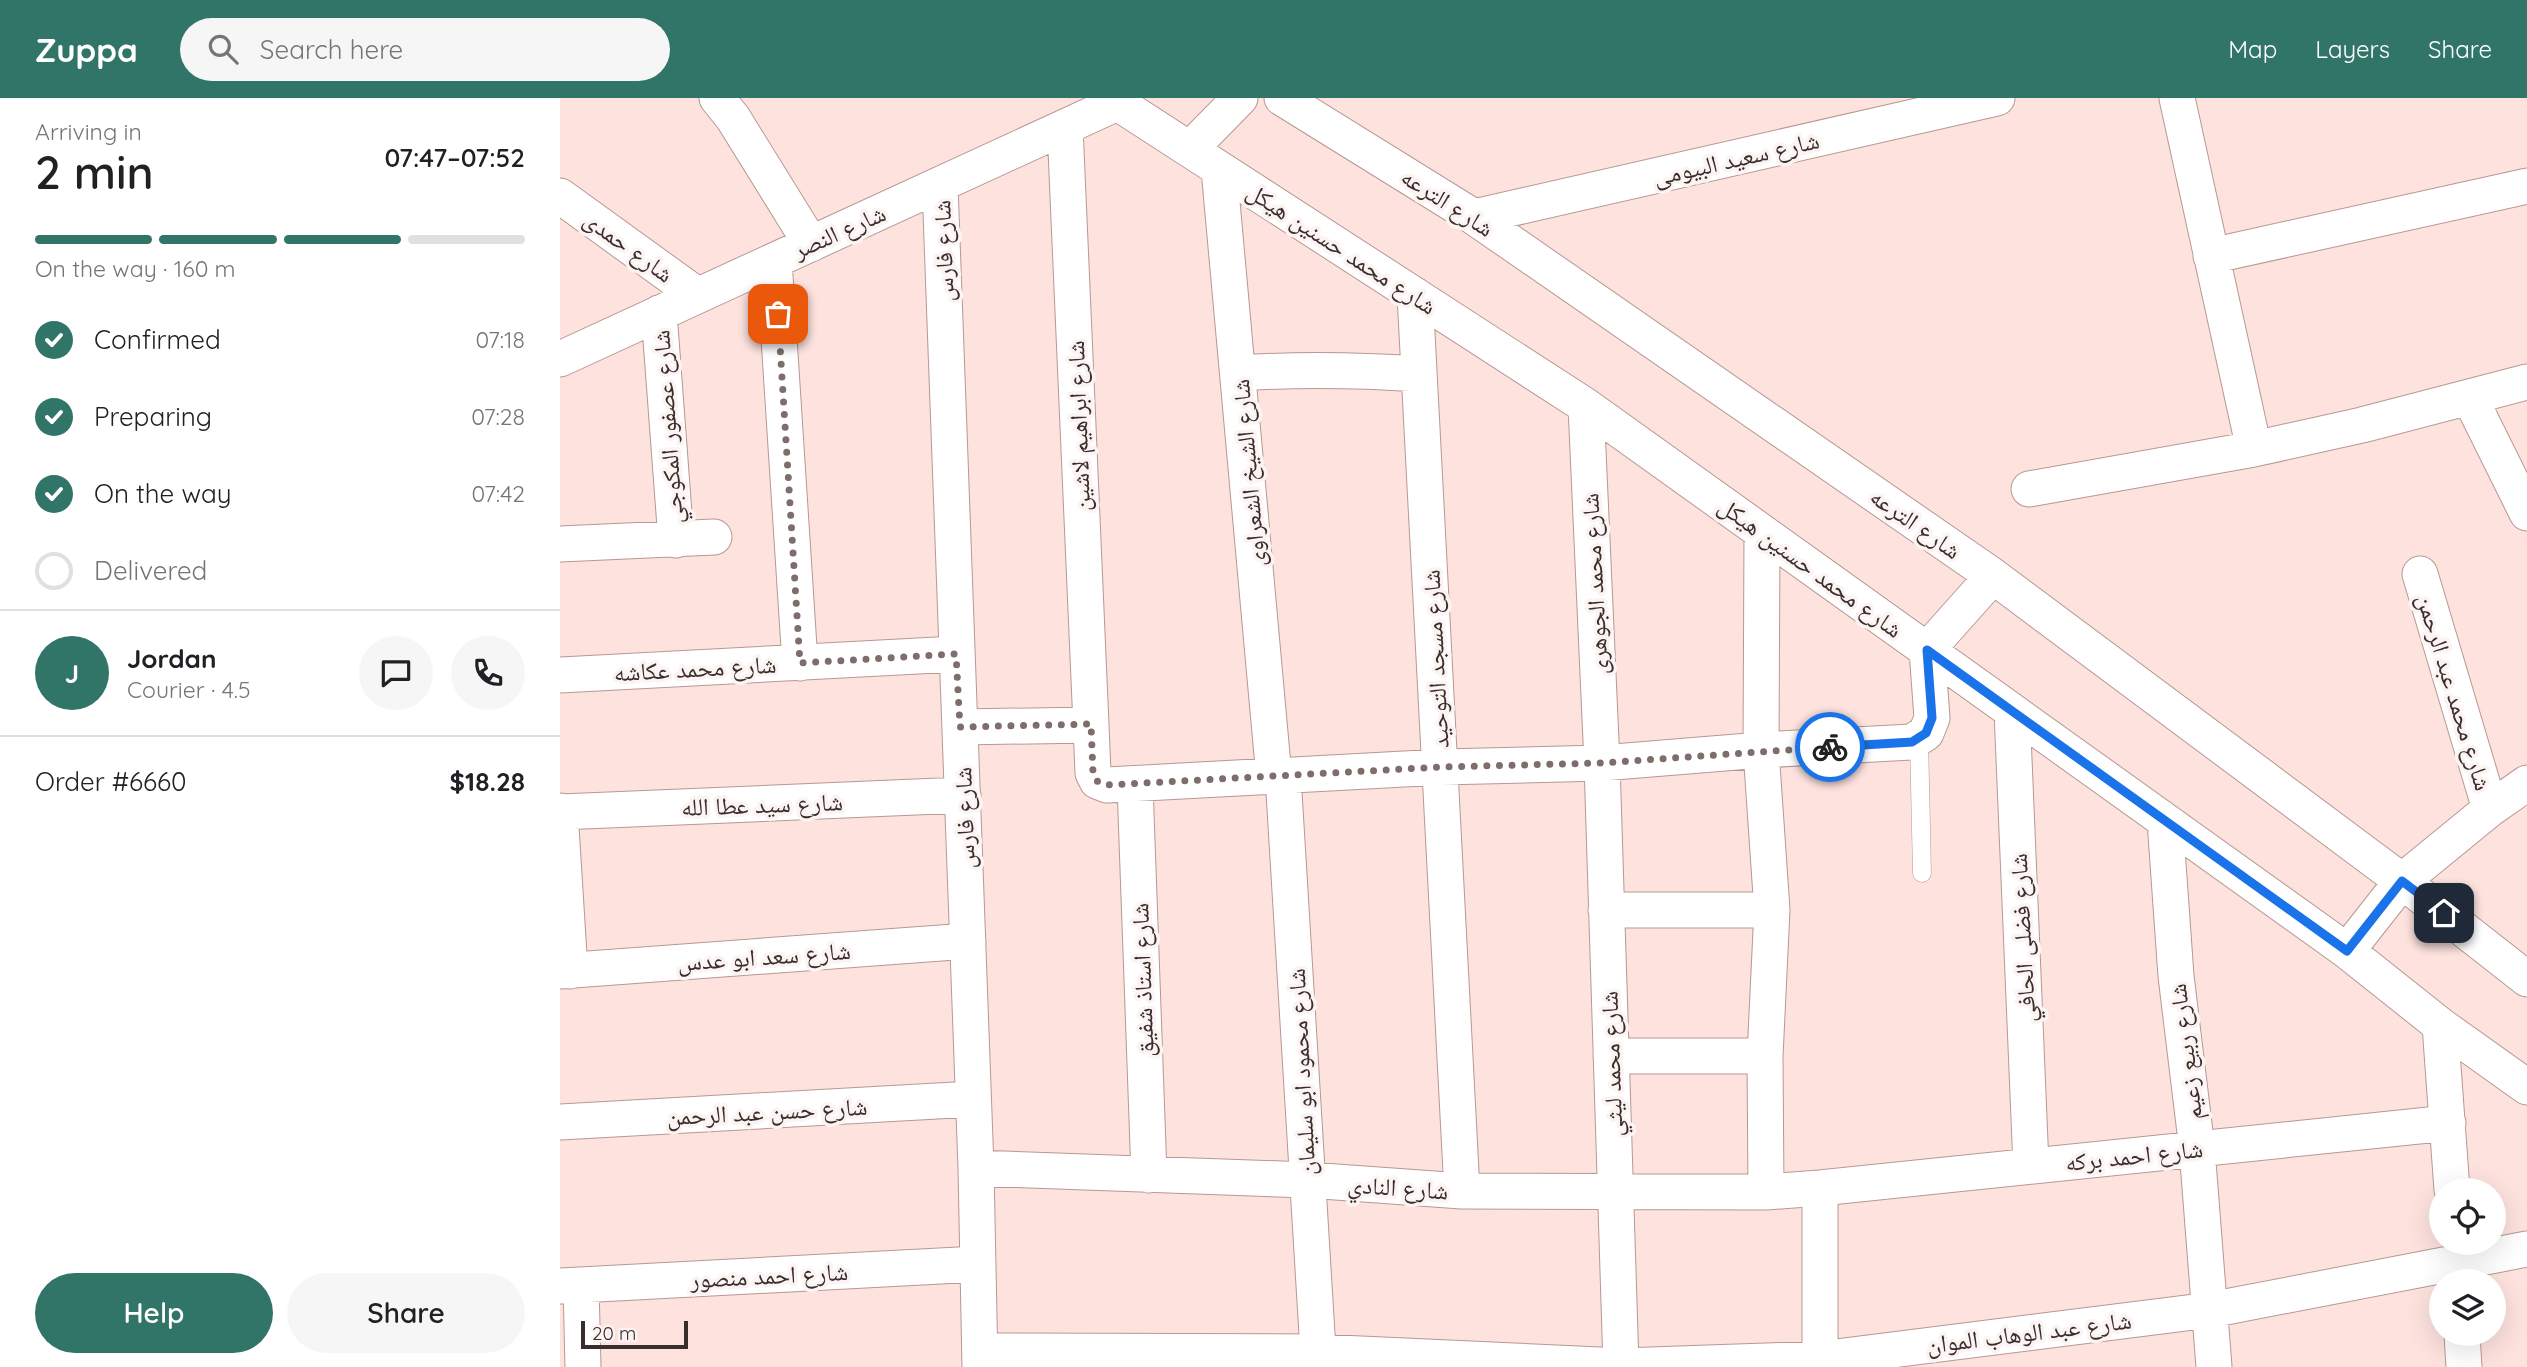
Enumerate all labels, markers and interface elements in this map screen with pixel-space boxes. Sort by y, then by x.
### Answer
search box [180,18,670,81]
text: Zuppa [35,29,138,70]
icon: search [204,30,242,68]
text: Search here [260,33,403,66]
text: Map [2228,34,2277,64]
text: Layers [2315,34,2390,64]
text: Share [2428,34,2492,64]
text: Arriving in [35,117,142,146]
street label: شارع سعيد البيومى [1650,124,1822,193]
text: 07:47–07:52 [384,141,525,174]
text: 2 min [35,143,154,201]
street label: شارع الترعه [1396,161,1500,244]
street label: شارع محمد حسنين هيكل [1241,175,1443,321]
street label: شارع النصر [787,197,890,266]
street label: شارع فارس [926,200,961,302]
street label: شارع حمدى [578,203,680,289]
text: On the way · 160 m [35,254,236,283]
pin [748,284,808,344]
icon: bag [759,295,797,333]
icon: check [35,321,73,359]
text: Confirmed [94,323,221,356]
text: 07:18 [476,325,525,354]
street label: شارع عصفور المكوجي [645,329,694,525]
street label: شارع ابراهيم لاشين [1060,340,1098,512]
street label: شارع الشيخ الشعراوى [1225,378,1272,568]
icon: check [35,398,73,436]
text: Preparing [94,400,212,433]
text: 07:28 [471,402,525,431]
icon: check [35,475,73,513]
text: On the way [94,477,232,510]
text: 07:42 [472,479,525,508]
street label: شارع الترعه [1864,481,1967,566]
street label: شارع محمد حسنين هيكل [1712,490,1909,645]
street label: شارع محمد الجوهرى [1574,492,1615,676]
text: Delivered [94,554,207,587]
street label: شارع مسجد التوحيد [1415,569,1456,749]
street label: شارع محمد عبد الرحمن [2410,590,2499,794]
button: chat [359,636,433,710]
button: phone [451,636,525,710]
text: Jordan [127,642,216,675]
street label: شارع محمد عكاشه [613,649,777,688]
text: J [65,657,79,690]
text: Courier · 4.5 [127,675,251,704]
courier [1795,712,1865,782]
icon: bike [1811,728,1849,766]
text: Order #6660 [35,765,186,798]
text: $18.28 [450,765,525,798]
street label: شارع فارس [947,767,982,869]
street label: شارع سيد عطا الله [681,786,843,823]
street label: شارع فضلى الحافي [2003,852,2046,1023]
pin [2414,883,2474,943]
icon: home [2425,894,2463,932]
street label: شارع استاذ شفيق [1124,902,1161,1057]
street label: شارع سعد ابو عدس [676,935,852,978]
street label: شارع محمود ابو سليمان [1281,968,1322,1176]
street label: شارع ربيع زعيم [2162,982,2210,1122]
street label: شارع محمد ليثي [1593,990,1634,1137]
street label: شارع حسن عبد الرحمن [666,1091,868,1132]
street label: شارع احمد بركه [2064,1133,2204,1178]
street label: شارع النادي [1346,1169,1449,1211]
map controls [2429,1178,2506,1346]
button: locate [2429,1178,2506,1255]
street label: شارع احمد منصور [688,1256,849,1295]
button: layers [2429,1269,2506,1346]
button: Help [35,1273,273,1353]
button: Share [287,1273,525,1353]
street label: شارع عبد الوهاب الموان [1925,1305,2133,1360]
scale bar [581,1318,688,1350]
text: 20 m [592,1321,636,1345]

